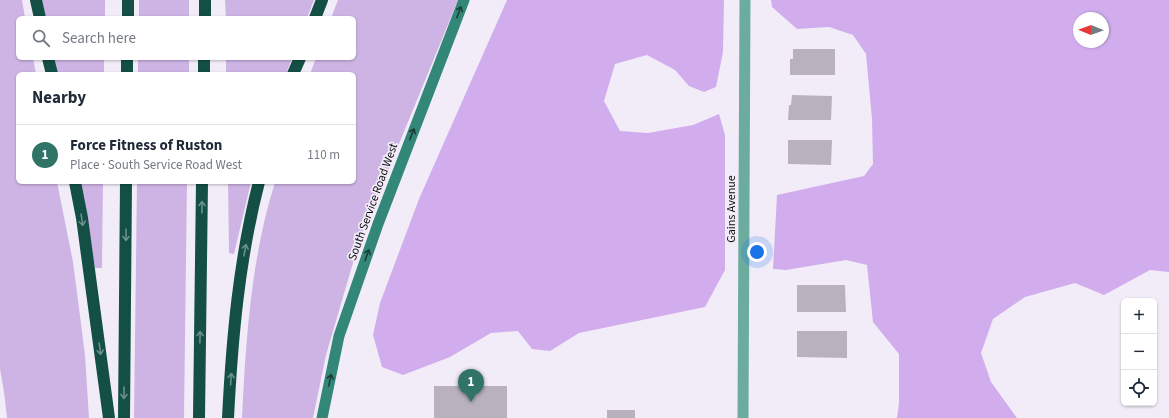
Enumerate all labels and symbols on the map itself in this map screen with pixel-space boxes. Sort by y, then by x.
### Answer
one-way arrow [455,7,463,19]
north arrow [1073,12,1109,48]
one-way arrow [409,128,417,140]
street label: South Service Road West [344,141,402,263]
street label: Gains Avenue [723,175,740,243]
one-way arrow [198,201,206,214]
one-way arrow [78,213,86,226]
one-way arrow [122,228,129,241]
your location [747,242,767,262]
one-way arrow [241,244,249,257]
one-way arrow [364,249,371,262]
one-way arrow [197,331,204,344]
one-way arrow [96,342,104,355]
pin: 1 [458,369,484,402]
one-way arrow [227,373,234,386]
one-way arrow [326,374,334,387]
one-way arrow [120,386,128,399]

